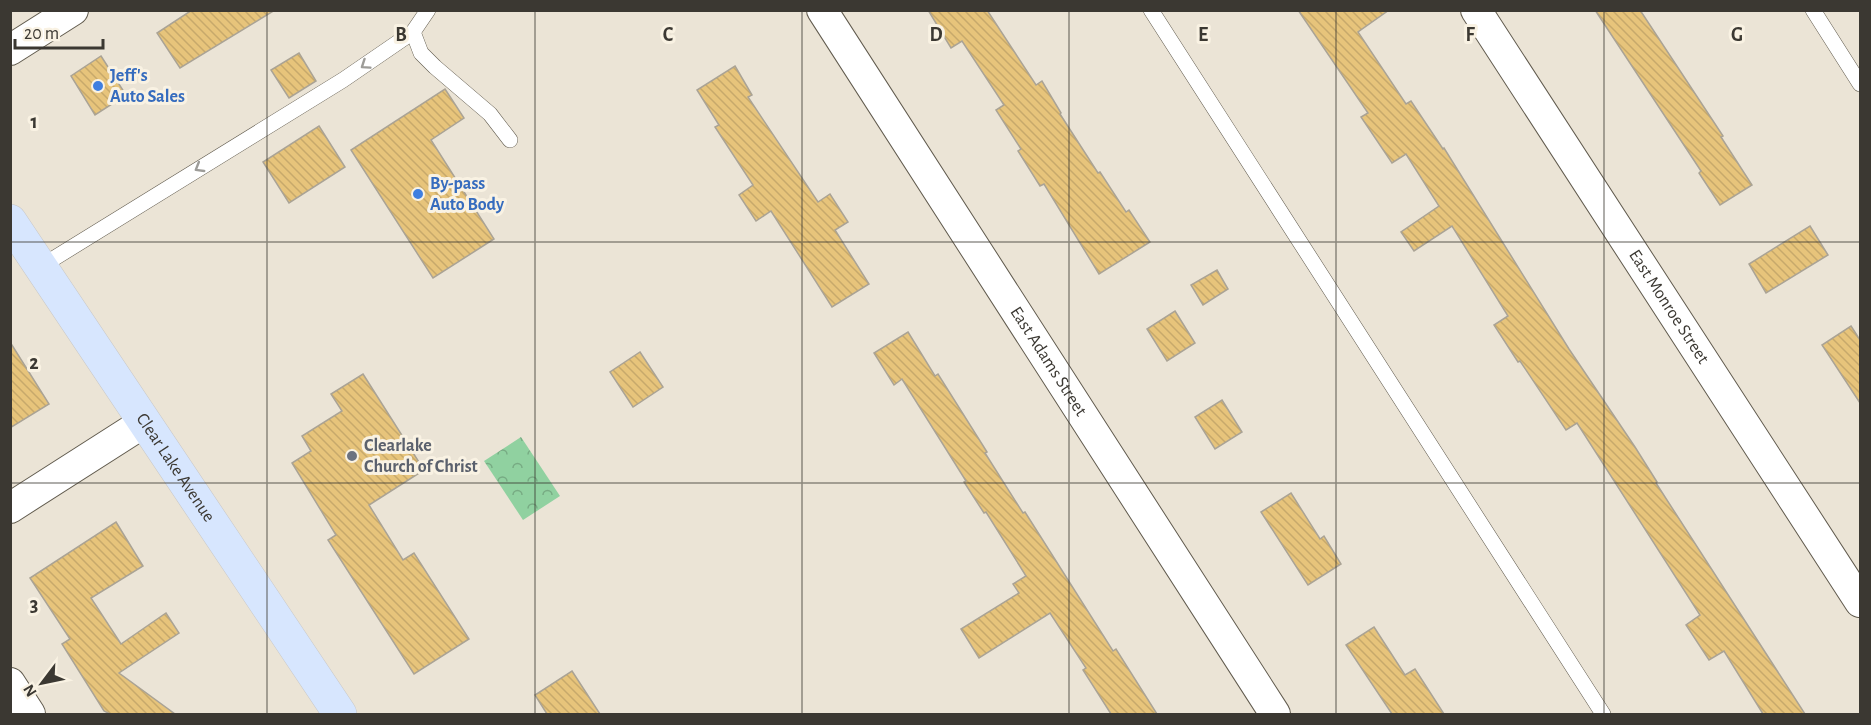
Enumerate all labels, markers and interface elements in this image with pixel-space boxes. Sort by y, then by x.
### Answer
scale bar [15,12,104,50]
text: 20 m [24,25,59,43]
text: B [395,25,407,45]
text: C [663,25,674,45]
text: D [929,25,943,45]
text: E [1198,25,1208,45]
text: F [1465,25,1475,45]
text: G [1731,25,1743,45]
one-way arrow [361,58,372,69]
place label: Jeff's Auto Sales [110,67,185,106]
marker: Jeff's Auto Sales [91,79,105,93]
text: 1 [30,112,38,132]
one-way arrow [195,160,205,172]
place label: By-pass Auto Body [430,175,505,214]
marker: By-pass Auto Body [411,187,425,201]
street label: East Monroe Street [1625,247,1712,367]
street label: East Adams Street [1006,304,1090,420]
text: 2 [29,353,39,373]
street label: Clear Lake Avenue [132,410,218,525]
place label: Clearlake Church of Christ [364,437,478,476]
marker: Clearlake Church of Christ [345,449,359,463]
text: 3 [30,595,38,615]
north arrow [12,653,72,713]
text: N [20,681,40,699]

